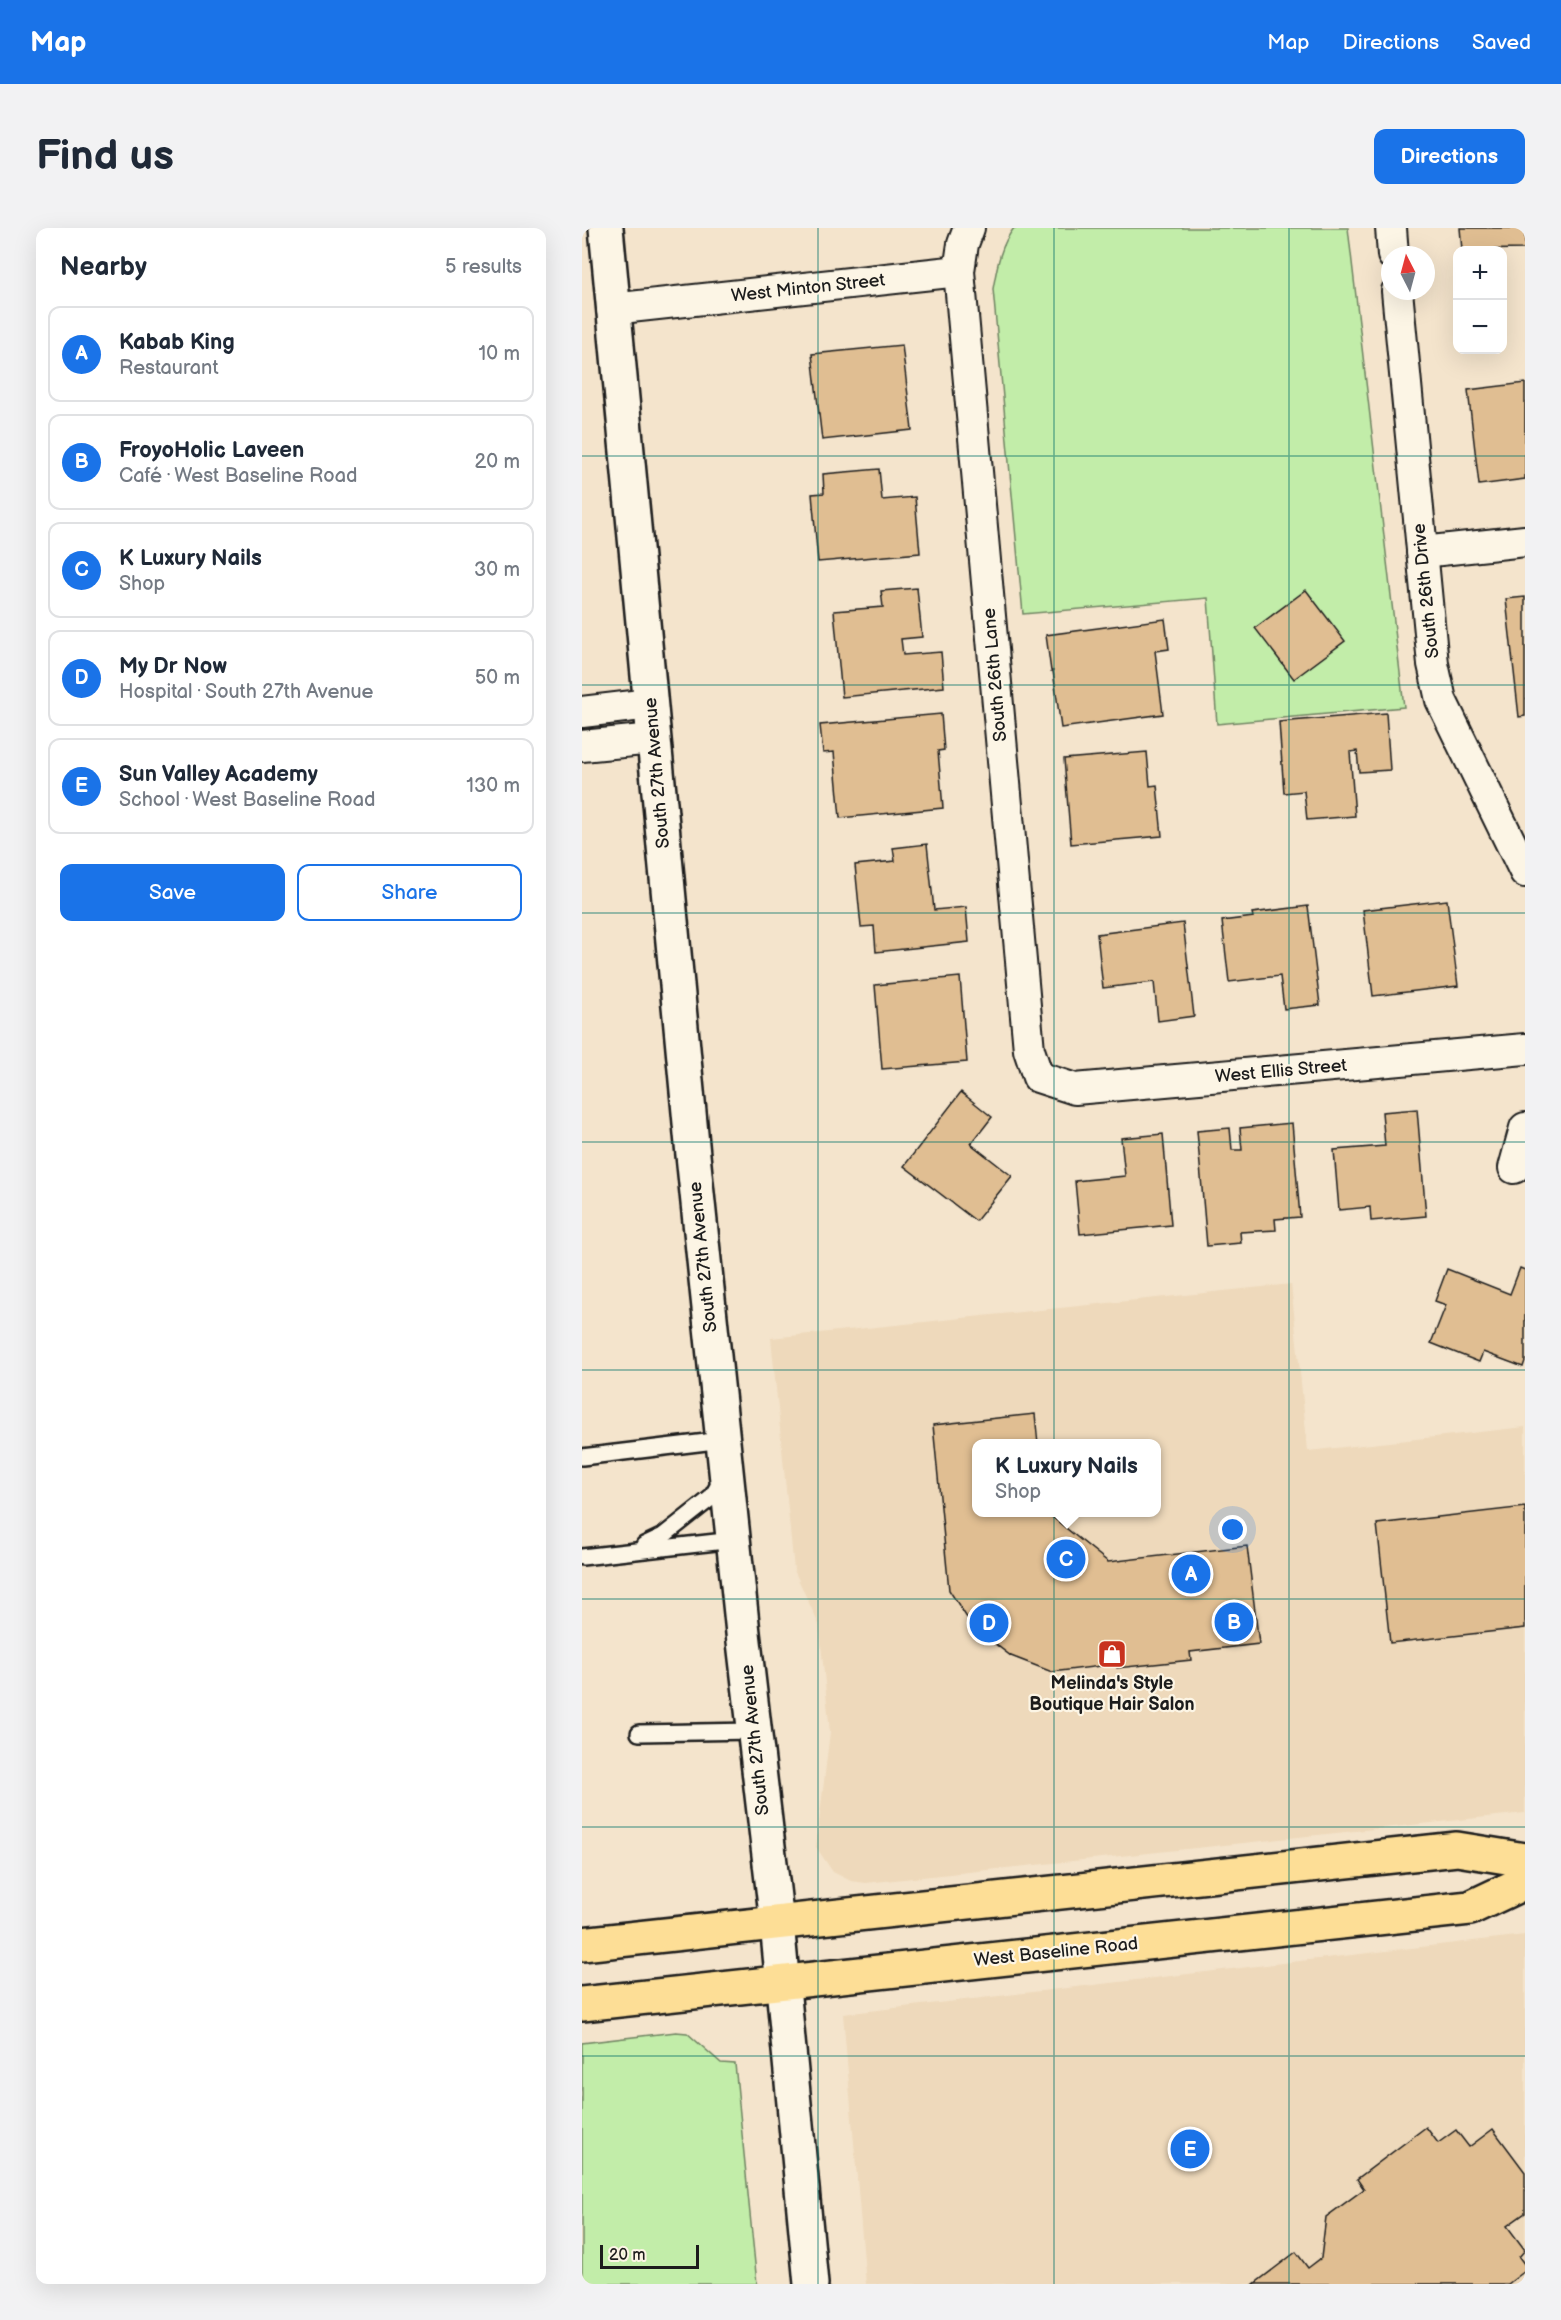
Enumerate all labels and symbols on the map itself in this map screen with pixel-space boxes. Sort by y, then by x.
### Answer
north arrow [1381,246,1435,300]
street label: West Minton Street [730,269,886,307]
street label: South 26th Drive [1408,522,1444,660]
street label: South 26th Lane [979,607,1011,743]
street label: South 27th Avenue [640,696,674,849]
street label: West Ellis Street [1214,1055,1348,1087]
street label: South 27th Avenue [685,1180,721,1333]
your location [1218,1515,1247,1544]
pin: C [1046,1536,1086,1582]
pin: A [1172,1552,1210,1596]
pin: D [970,1600,1008,1646]
pin: B [1214,1600,1254,1644]
shop icon: Melinda's Style Boutique Hair Salon [1096,1638,1128,1670]
street label: South 27th Avenue [737,1663,773,1816]
place label: Melinda's Style Boutique Hair Salon [1029,1673,1195,1715]
street label: West Baseline Road [973,1933,1139,1971]
pin: E [1170,2126,1210,2172]
scale bar [600,2242,699,2270]

